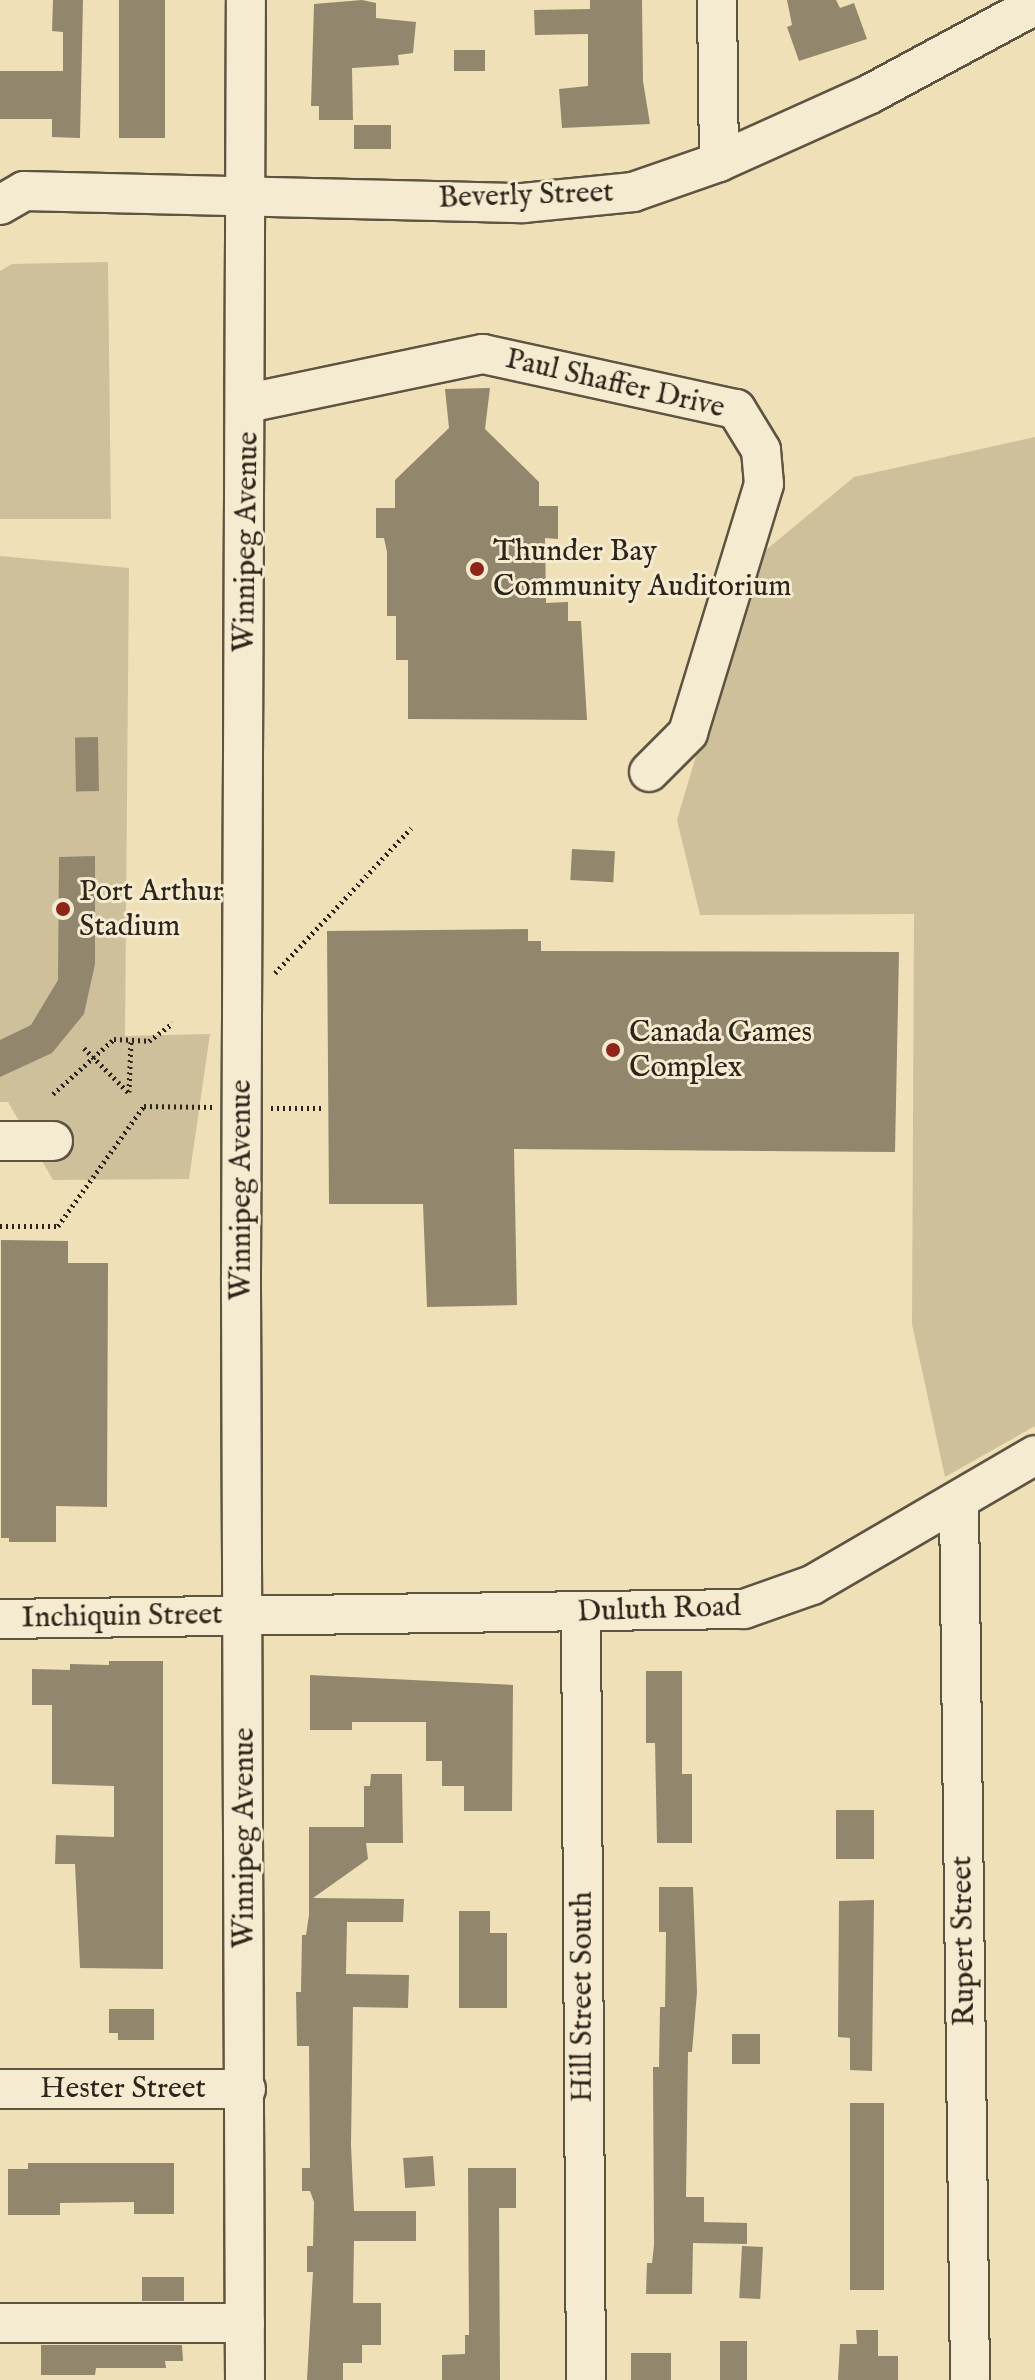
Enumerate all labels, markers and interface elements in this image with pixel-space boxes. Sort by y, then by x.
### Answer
street label: Beverly Street [438,175,614,217]
street label: Paul Shaffer Drive [502,341,728,427]
street label: Winnipeg Avenue [227,431,267,653]
place label: Thunder Bay Community Auditorium [493,534,791,604]
marker: Thunder Bay Community Auditorium [468,560,486,578]
place label: Port Arthur Stadium [79,874,224,944]
marker: Port Arthur Stadium [54,900,72,918]
place label: Canada Games Complex [629,1015,812,1086]
marker: Canada Games Complex [604,1041,622,1059]
street label: Winnipeg Avenue [224,1079,260,1301]
street label: Duluth Road [576,1589,742,1631]
street label: Inchiquin Street [21,1597,223,1637]
street label: Winnipeg Avenue [227,1727,263,1949]
street label: Rupert Street [945,1855,983,2027]
street label: Hill Street South [565,1891,601,2103]
street label: Hester Street [40,2071,206,2107]

